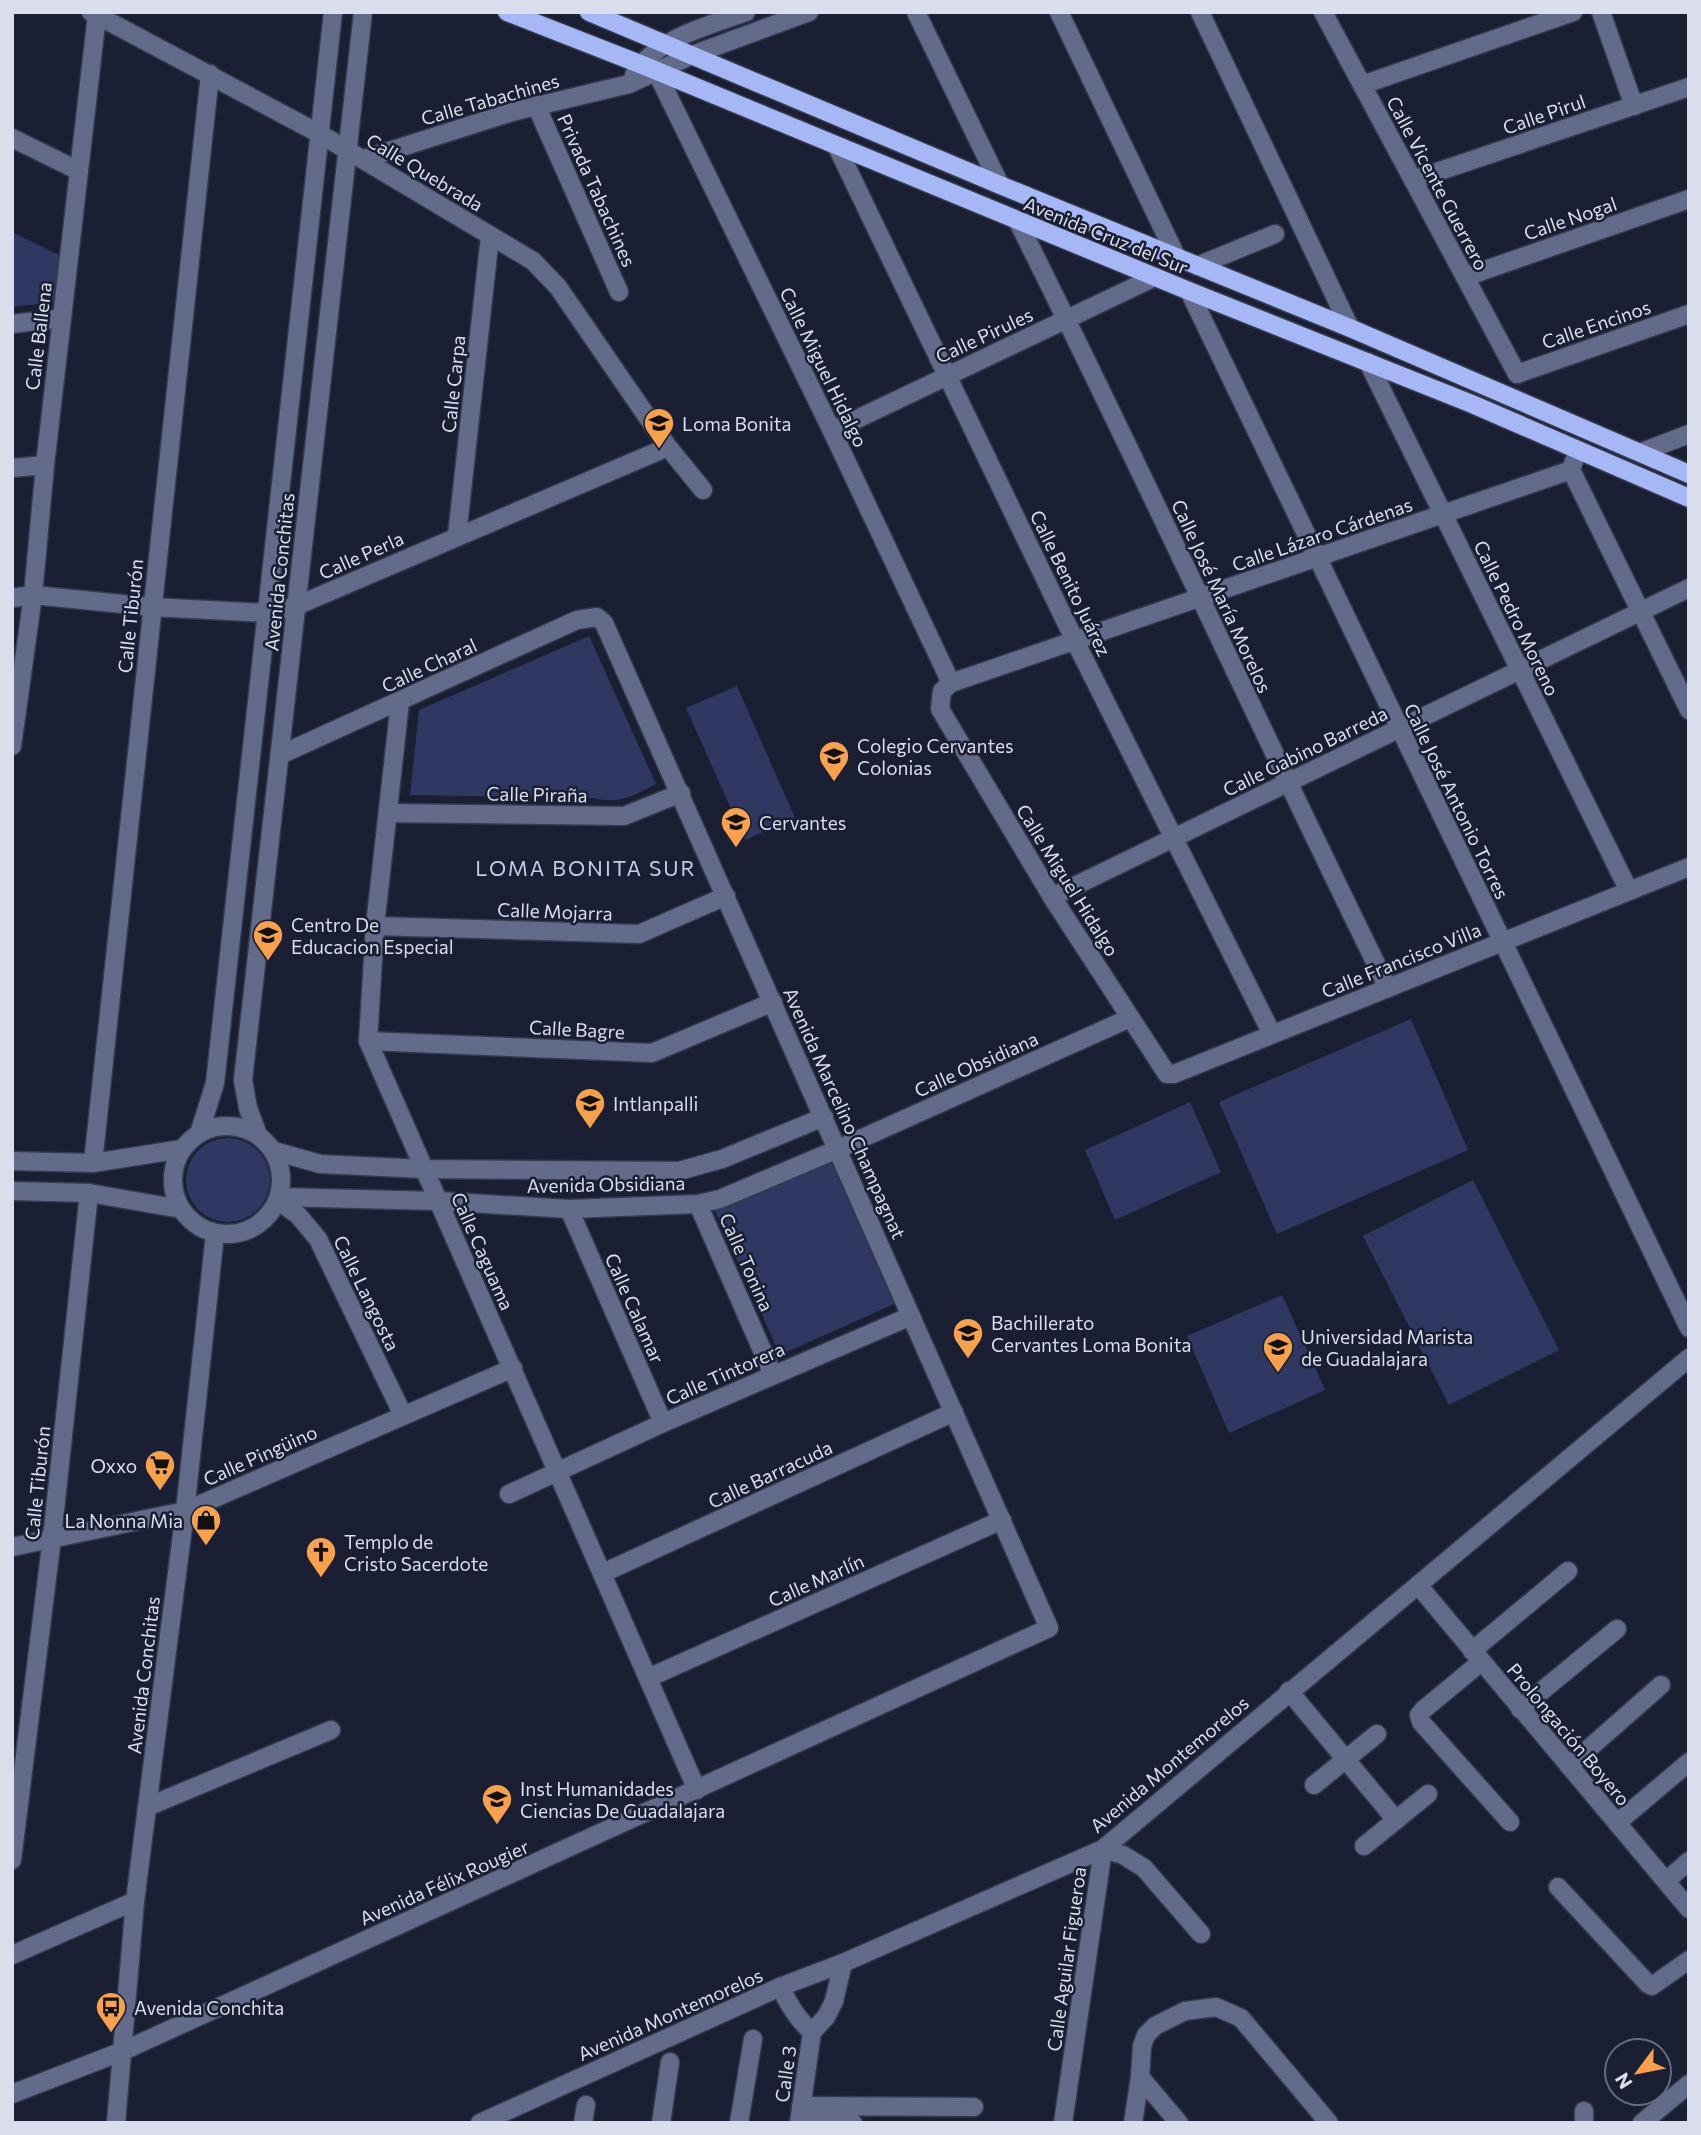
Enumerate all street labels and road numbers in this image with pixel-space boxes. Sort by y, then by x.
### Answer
street label: Calle Tabachines [418,68,562,130]
street label: Calle Pirul [1500,89,1588,139]
street label: Calle Vicente Guerrero [1382,92,1494,274]
street label: Privada Tabachines [553,110,641,270]
street label: Calle Quebrada [363,128,487,216]
street label: Calle Nogal [1520,191,1620,245]
street label: Avenida Cruz del Sur [1020,192,1192,279]
street label: Calle Ballena [20,281,56,391]
street label: Calle Miguel Hidalgo [775,283,873,451]
street label: Calle Encinos [1539,295,1653,353]
street label: Calle Pirules [932,302,1036,368]
street label: Calle Carpa [436,334,470,434]
street label: Avenida Conchitas [259,492,299,652]
street label: Calle Lázaro Cárdenas [1229,492,1415,576]
street label: Calle José María Morelos [1167,496,1277,696]
street label: Calle Benito Juárez [1026,506,1116,660]
street label: Calle Perla [315,526,407,584]
street label: Calle Pedro Moreno [1469,536,1565,700]
street label: Calle Tiburón [113,558,147,674]
street label: Calle Charal [378,633,480,697]
street label: Calle José Antonio Torres [1400,700,1514,902]
street label: Calle Gabino Barreda [1219,701,1391,801]
street label: Calle Piraña [486,782,588,806]
street label: Calle Miguel Hidalgo [1012,800,1124,960]
street label: Calle Mojarra [497,897,613,925]
street label: Calle Francisco Villa [1318,918,1484,1002]
street label: Avenida Marcelino Champagnat [779,984,911,1242]
street label: Calle Bagre [528,1015,626,1043]
street label: Calle Obsidiana [911,1026,1041,1102]
street label: Avenida Obsidiana [526,1171,686,1197]
street label: Calle Caguama [447,1188,519,1314]
street label: Calle Tonina [715,1209,779,1315]
street label: Calle Langosta [329,1232,405,1354]
street label: Calle Calamar [600,1249,670,1367]
street label: Calle Tintorera [662,1336,788,1410]
street label: Calle Pingüino [200,1420,320,1490]
street label: Calle Tiburón [20,1425,54,1541]
street label: Calle Barracuda [704,1435,836,1513]
street label: Calle Marlín [765,1549,867,1611]
street label: Avenida Conchitas [122,1595,164,1755]
street label: Prolongación Boyero [1503,1658,1635,1810]
street label: Avenida Montemorelos [1085,1691,1253,1837]
street label: Avenida Félix Rougier [356,1834,533,1930]
street label: Calle Aguilar Figueroa [1042,1865,1090,2053]
street label: Avenida Montemorelos [574,1963,766,2065]
street label: Calle 3 [770,2044,800,2104]

